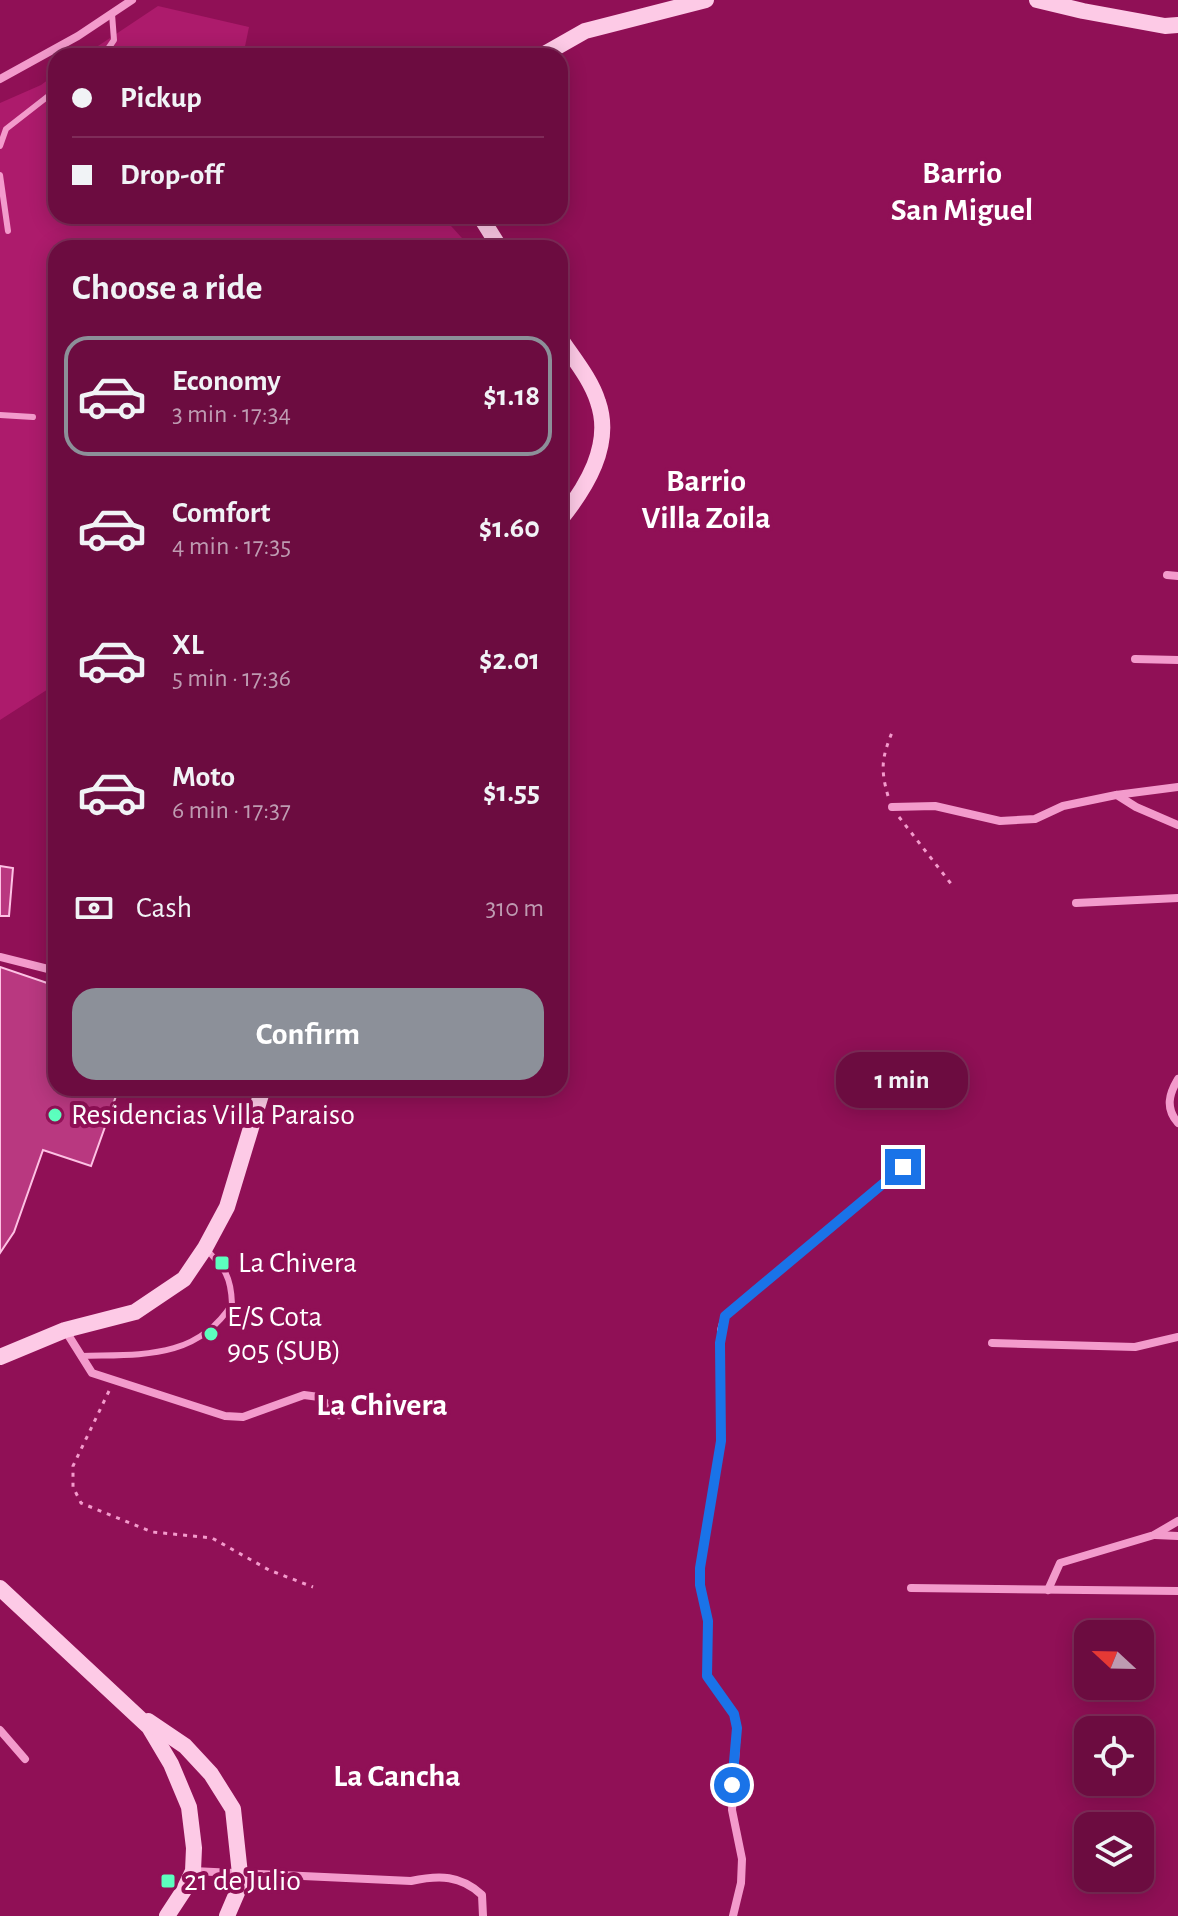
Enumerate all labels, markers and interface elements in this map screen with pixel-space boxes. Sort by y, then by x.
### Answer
text: Pickup [120,83,202,113]
district label: Barrio San Miguel [891,157,1033,226]
text: Drop-off [120,160,223,190]
text: Choose a ride [72,270,262,306]
icon: car [76,360,148,432]
text: Economy [172,366,281,396]
text: $1.18 [483,381,540,411]
text: 3 min · 17:34 [172,401,291,427]
district label: Barrio Villa Zoila [641,465,771,534]
icon: car [76,492,148,564]
text: Comfort [172,498,271,528]
text: $1.60 [479,513,540,543]
text: 4 min · 17:35 [172,533,291,559]
icon: car [76,624,148,696]
text: XL [172,630,204,660]
text: $2.01 [479,645,540,675]
text: 5 min · 17:36 [172,665,291,691]
icon: car [76,756,148,828]
text: Moto [172,762,235,792]
text: $1.55 [483,777,540,807]
text: 6 min · 17:37 [172,797,291,823]
icon: cash [72,886,116,930]
text: Cash [136,893,192,923]
text: 310 m [486,895,544,921]
button: Confirm [72,988,544,1080]
callout: 1 min [837,1051,969,1107]
text: 1 min [875,1067,929,1093]
place label: Residencias Villa Paraiso [71,1100,355,1130]
marker: Residencias Villa Paraiso [46,1106,64,1124]
route end [885,1149,921,1185]
place label: La Chivera [238,1248,357,1278]
marker: La Chivera [213,1254,231,1272]
place label: E/S Cota 905 (SUB) [227,1302,341,1366]
marker: E/S Cota 905 (SUB) [202,1325,220,1343]
district label: La Chivera [316,1389,448,1421]
north arrow [1074,1620,1154,1700]
map controls [1074,1620,1154,1892]
button: locate [1074,1716,1154,1796]
district label: La Cancha [333,1760,461,1792]
route start [714,1767,750,1803]
button: layers [1074,1812,1154,1892]
place label: 21 de Julio [184,1866,301,1896]
marker: 21 de Julio [159,1872,177,1890]

